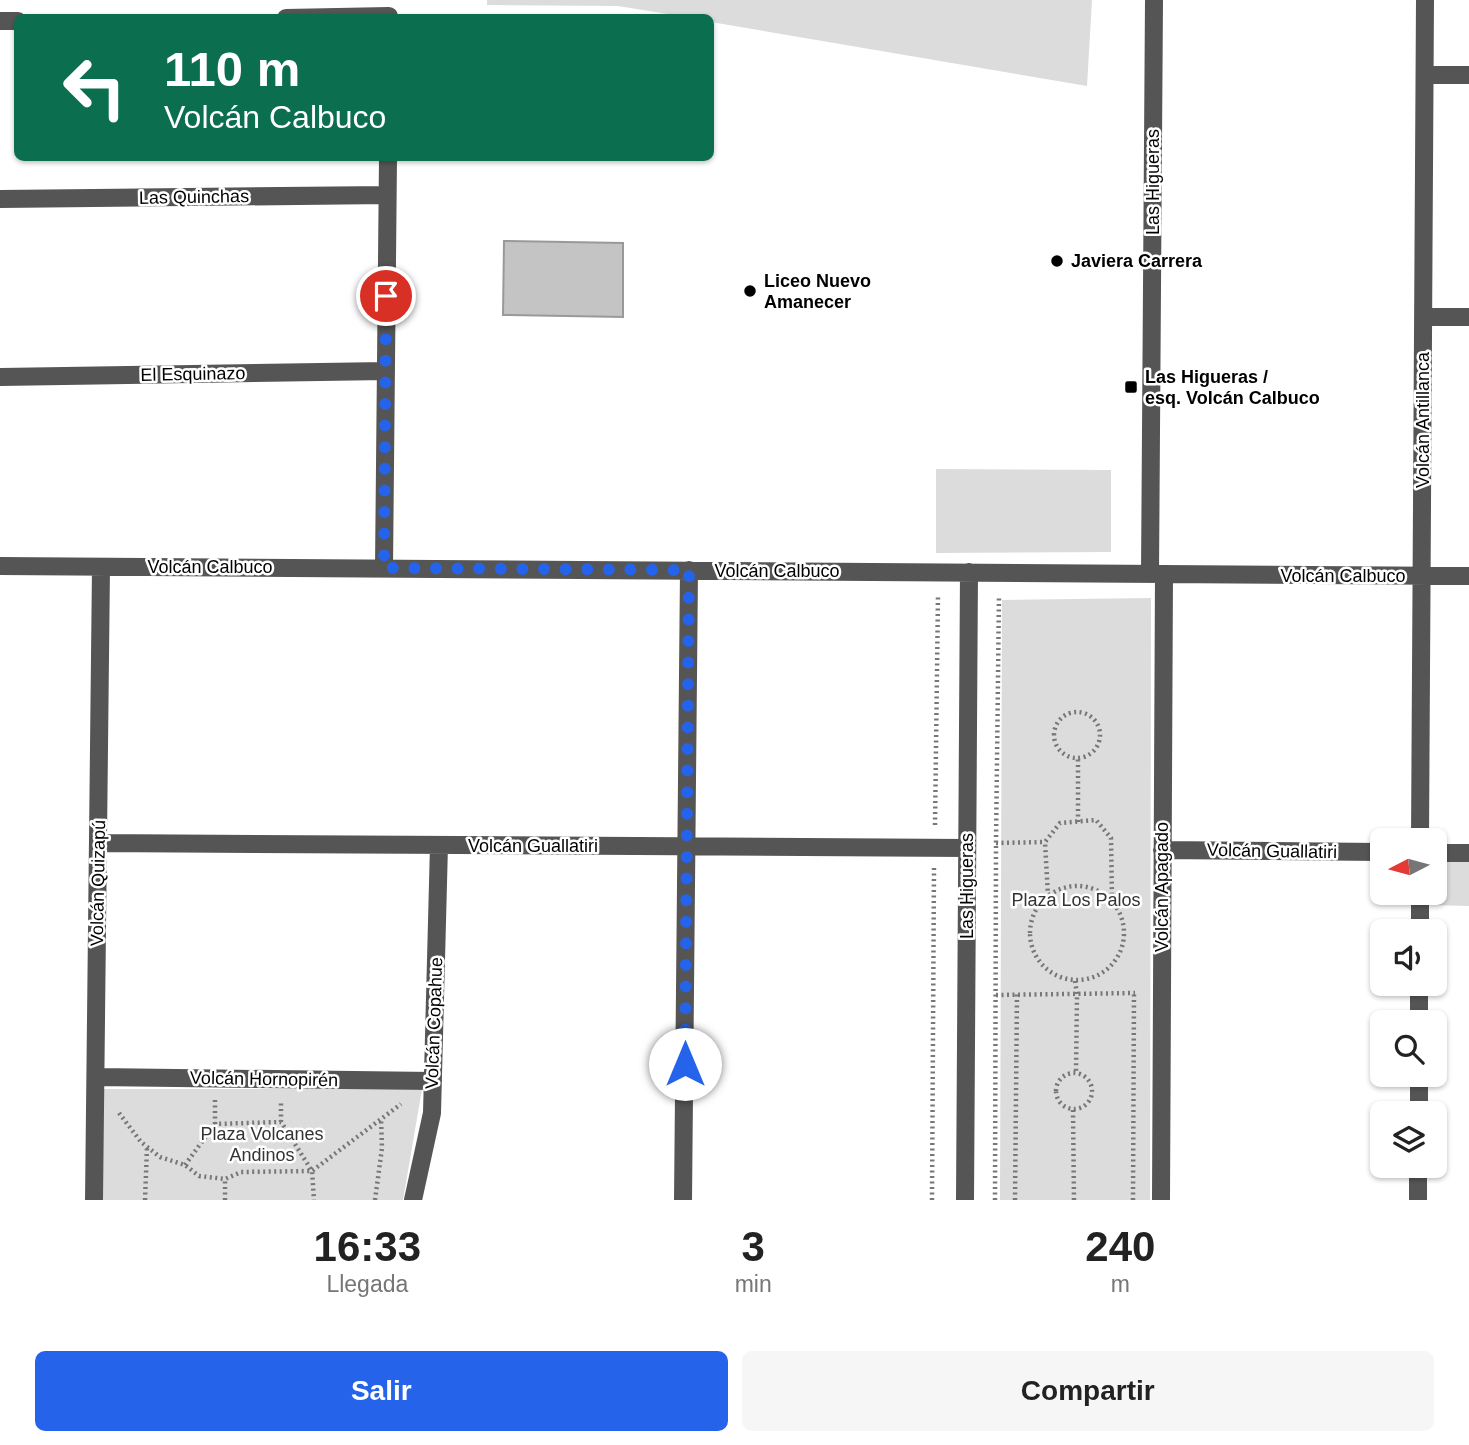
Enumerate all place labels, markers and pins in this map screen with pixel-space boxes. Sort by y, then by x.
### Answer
place label: Javiera Carrera [1071,251,1203,271]
marker: Javiera Carrera [1049,253,1065,269]
pin [356,266,416,326]
place label: Liceo Nuevo Amanecer [764,271,871,312]
marker: Liceo Nuevo Amanecer [742,283,758,299]
place label: Las Higueras / esq. Volcán Calbuco [1145,367,1320,408]
marker: Las Higueras / esq. Volcán Calbuco [1123,379,1139,395]

